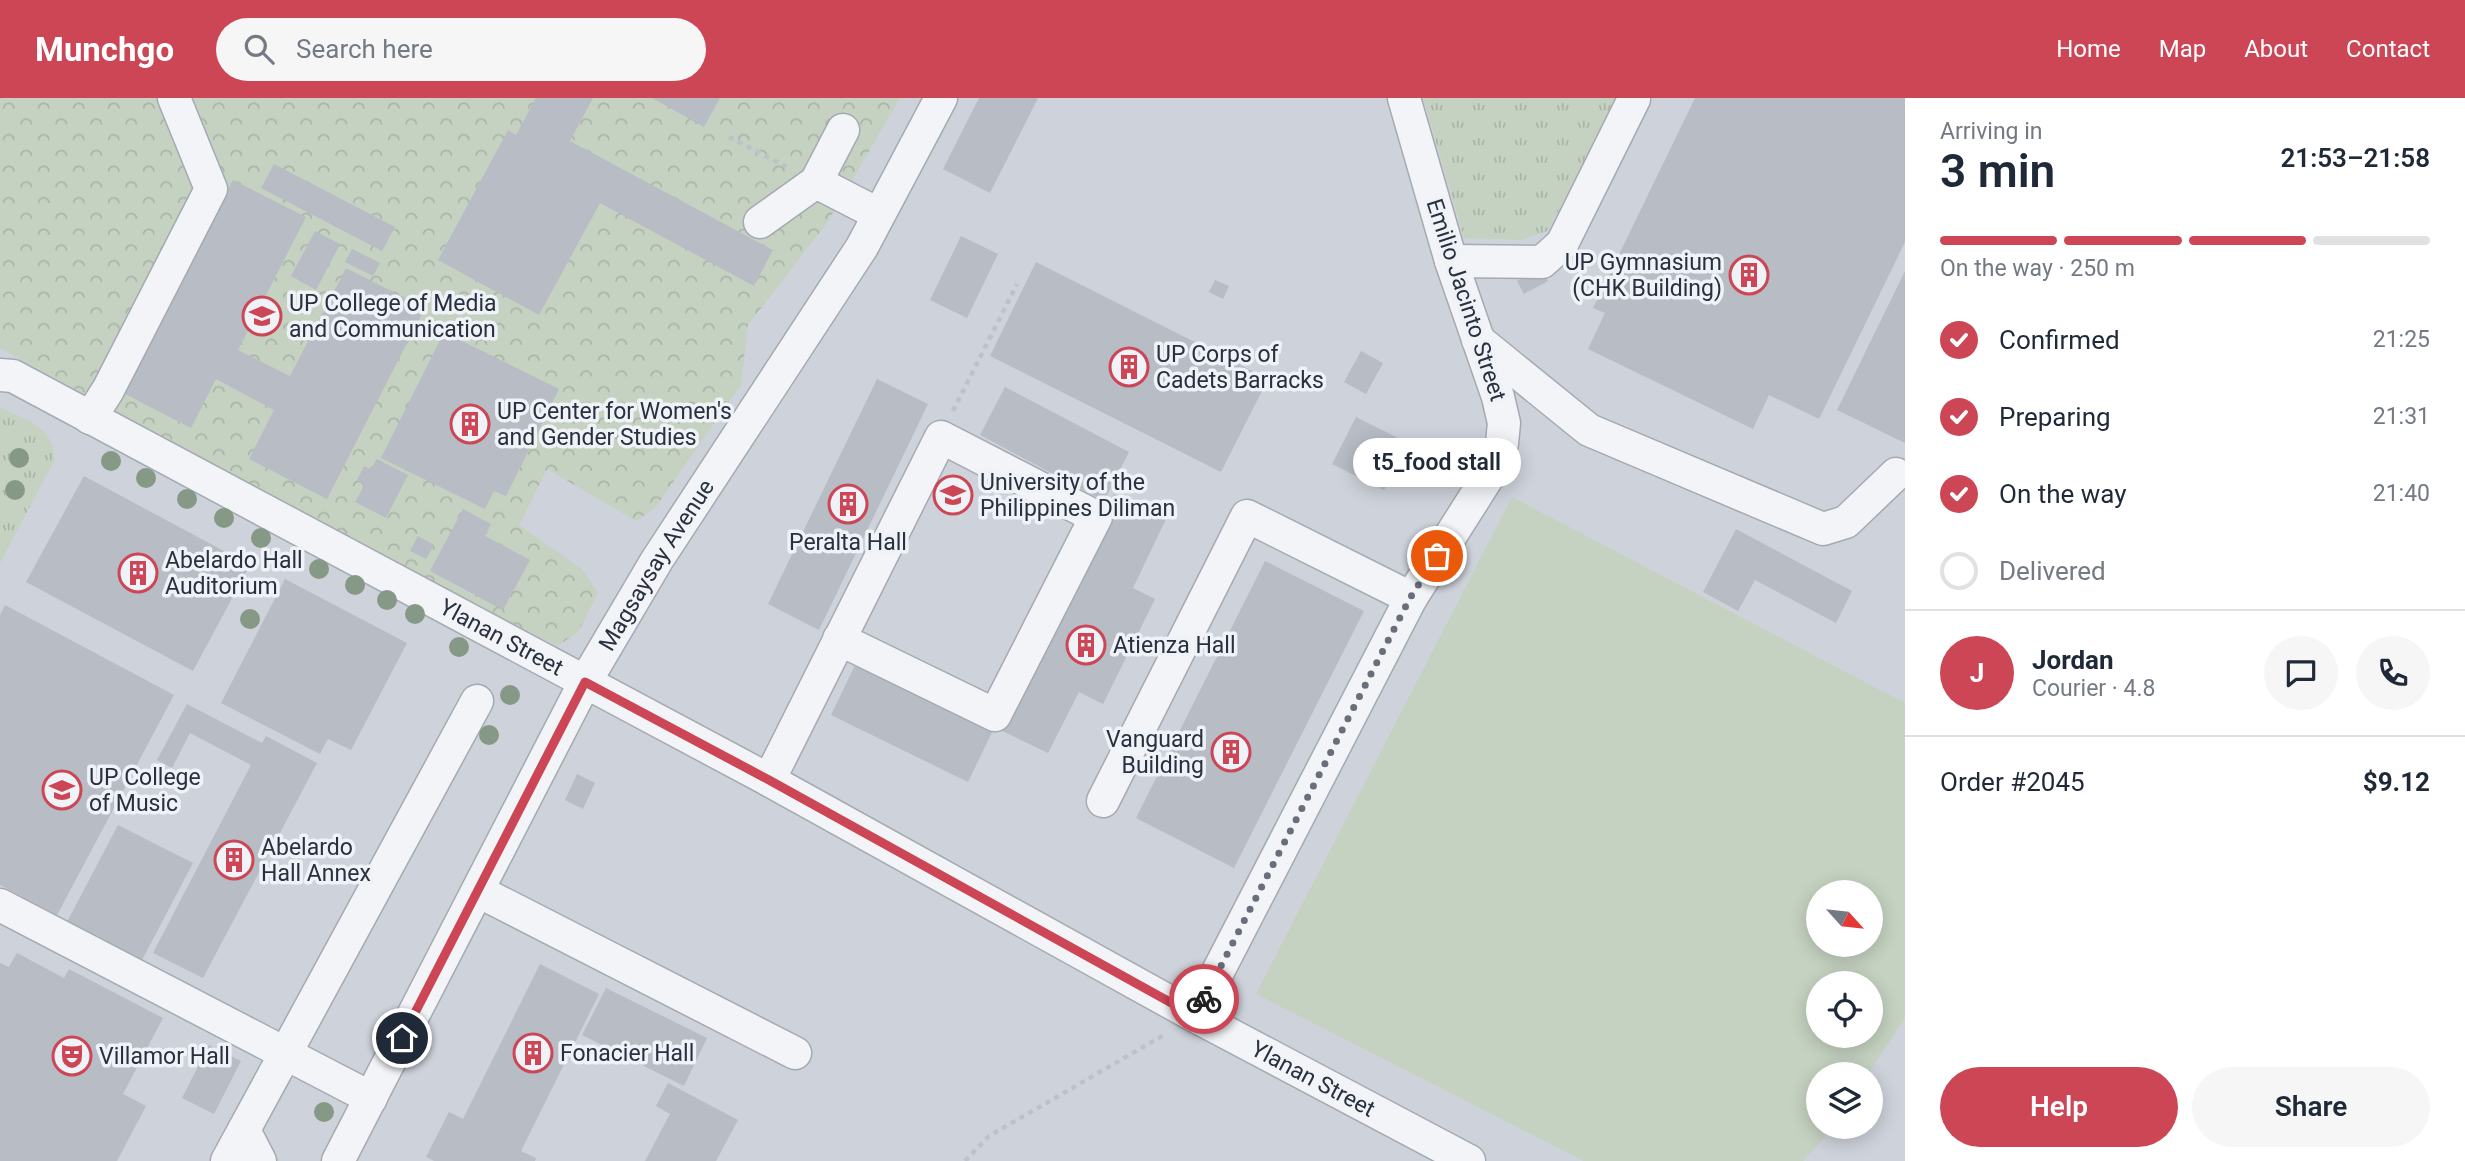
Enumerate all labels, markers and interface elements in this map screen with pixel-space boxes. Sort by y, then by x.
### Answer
search box [216,18,706,81]
text: Munchgo [35,30,174,69]
icon: search [240,30,278,68]
text: Search here [296,34,433,64]
text: Home [2056,35,2121,63]
text: Map [2159,35,2206,63]
text: About [2244,35,2308,63]
text: Contact [2346,35,2430,63]
text: Arriving in [1940,118,2043,145]
text: 21:53–21:58 [2280,143,2430,173]
text: 3 min [1940,144,2055,198]
street label: Emilio Jacinto Street [1421,195,1511,405]
place label: UP Gymnasium (CHK Building) [1565,249,1722,302]
building icon: UP Gymnasium (CHK Building) [1728,254,1770,296]
text: On the way · 250 m [1940,255,2135,282]
place label: UP College of Media and Communication [289,290,497,343]
school or university icon: UP College of Media and Communication [241,295,283,337]
icon: check [1940,321,1978,359]
text: Confirmed [1999,325,2120,355]
text: 21:25 [2373,326,2430,353]
place label: UP Corps of Cadets Barracks [1156,341,1324,394]
building icon: UP Corps of Cadets Barracks [1108,346,1150,388]
place label: UP Center for Women's and Gender Studies [497,398,732,451]
icon: check [1940,398,1978,436]
text: Preparing [1999,402,2111,432]
building icon: UP Center for Women's and Gender Studies [449,403,491,445]
text: 21:31 [2373,403,2430,430]
callout: t5_food stall [1353,437,1521,486]
text: t5_food stall [1373,449,1501,476]
place label: University of the Philippines Diliman [980,469,1175,522]
street label: Magsaysay Avenue [593,474,720,656]
school or university icon: University of the Philippines Diliman [932,474,974,516]
icon: check [1940,475,1978,513]
text: On the way [1999,479,2127,509]
text: 21:40 [2373,480,2430,507]
building icon: Peralta Hall [827,483,869,525]
pin [1407,526,1467,586]
place label: Peralta Hall [789,529,907,556]
icon: bag [1418,537,1456,575]
place label: Abelardo Hall Auditorium [165,547,303,600]
building icon: Abelardo Hall Auditorium [117,552,159,594]
text: Delivered [1999,556,2106,586]
street label: Ylanan Street [435,593,568,681]
building icon: Atienza Hall [1065,624,1107,666]
place label: Atienza Hall [1113,632,1236,659]
button: chat [2264,636,2338,710]
button: phone [2356,636,2430,710]
text: Jordan [2032,645,2114,675]
text: J [1970,658,1984,688]
text: Courier · 4.8 [2032,675,2155,702]
place label: Vanguard Building [1106,726,1204,779]
building icon: Vanguard Building [1210,731,1252,773]
place label: UP College of Music [89,764,201,817]
text: Order #2045 [1940,767,2085,797]
text: $9.12 [2363,767,2430,797]
school or university icon: UP College of Music [41,769,83,811]
place label: Abelardo Hall Annex [261,834,371,887]
building icon: Abelardo Hall Annex [213,839,255,881]
north arrow [1806,880,1883,957]
map controls [1806,880,1883,1139]
courier [1169,964,1239,1034]
button: locate [1806,971,1883,1048]
icon: bike [1185,980,1223,1018]
pin [372,1008,432,1068]
icon: home [383,1019,421,1057]
building icon: Fonacier Hall [512,1032,554,1074]
theatre icon: Villamor Hall [51,1035,93,1077]
street label: Ylanan Street [1247,1035,1380,1122]
place label: Fonacier Hall [560,1040,694,1067]
place label: Villamor Hall [99,1043,230,1070]
button: layers [1806,1062,1883,1139]
button: Help [1940,1067,2178,1147]
button: Share [2192,1067,2430,1147]

